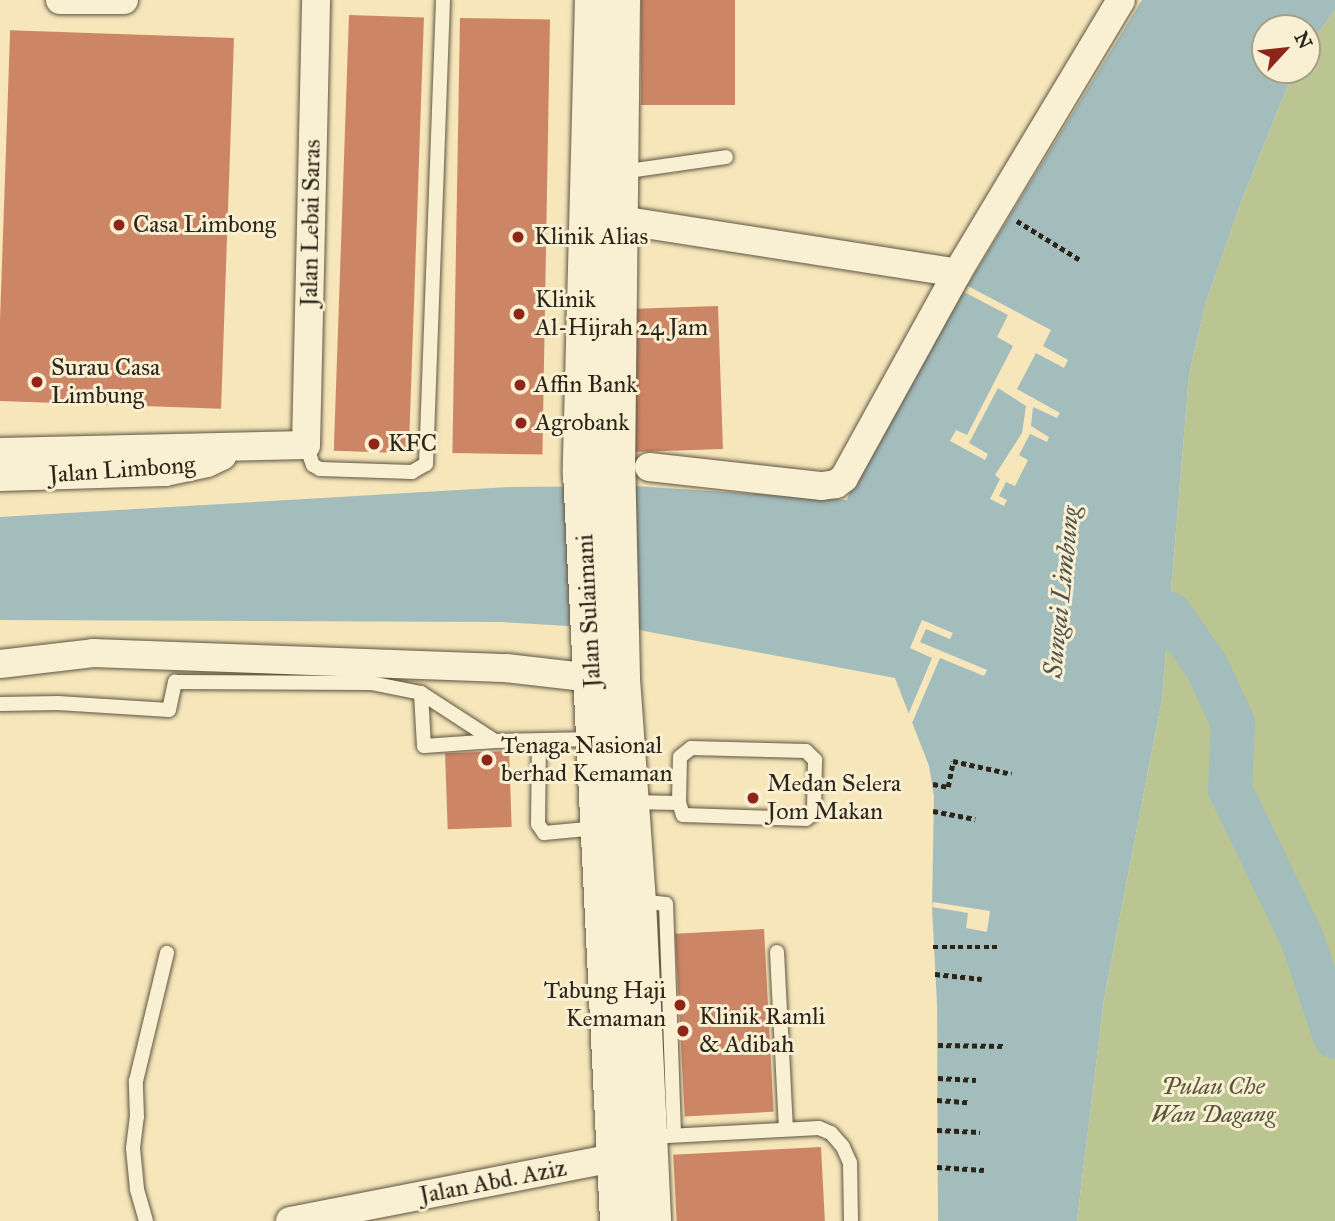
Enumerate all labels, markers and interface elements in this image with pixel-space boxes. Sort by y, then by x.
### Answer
north arrow [1251,14,1321,84]
text: N [1289,28,1317,53]
street label: Jalan Lebai Saras [295,139,327,307]
place label: Casa Limbong [133,211,276,239]
marker: Casa Limbong [111,217,127,233]
place label: Klinik Alias [534,223,648,251]
marker: Klinik Alias [508,227,528,247]
place label: Klinik Al-Hijrah 24 Jam [535,286,708,342]
marker: Klinik Al-Hijrah 24 Jam [509,304,529,324]
place label: Surau Casa Limbung [51,354,160,410]
place label: Affin Bank [534,371,637,399]
marker: Surau Casa Limbung [29,374,45,390]
marker: Affin Bank [512,377,528,393]
place label: Agrobank [535,409,629,437]
marker: Agrobank [513,415,529,431]
place label: KFC [388,430,437,458]
marker: KFC [366,436,382,452]
street label: Jalan Limbong [48,451,196,489]
water label: Sungai Limbung [1037,505,1087,679]
street label: Jalan Sulaimani [571,533,607,689]
place label: Tenaga Nasional berhad Kemaman [501,732,672,788]
marker: Tenaga Nasional berhad Kemaman [479,752,495,768]
place label: Medan Selera Jom Makan [767,770,901,826]
marker: Medan Selera Jom Makan [745,790,761,806]
place label: Tabung Haji Kemaman [544,977,666,1033]
marker: Tabung Haji Kemaman [672,997,688,1013]
place label: Klinik Ramli & Adibah [699,1003,825,1059]
marker: Klinik Ramli & Adibah [673,1021,693,1041]
park label: Pulau Che Wan Dagang [1151,1073,1275,1129]
street label: Jalan Abd. Aziz [417,1154,569,1210]

